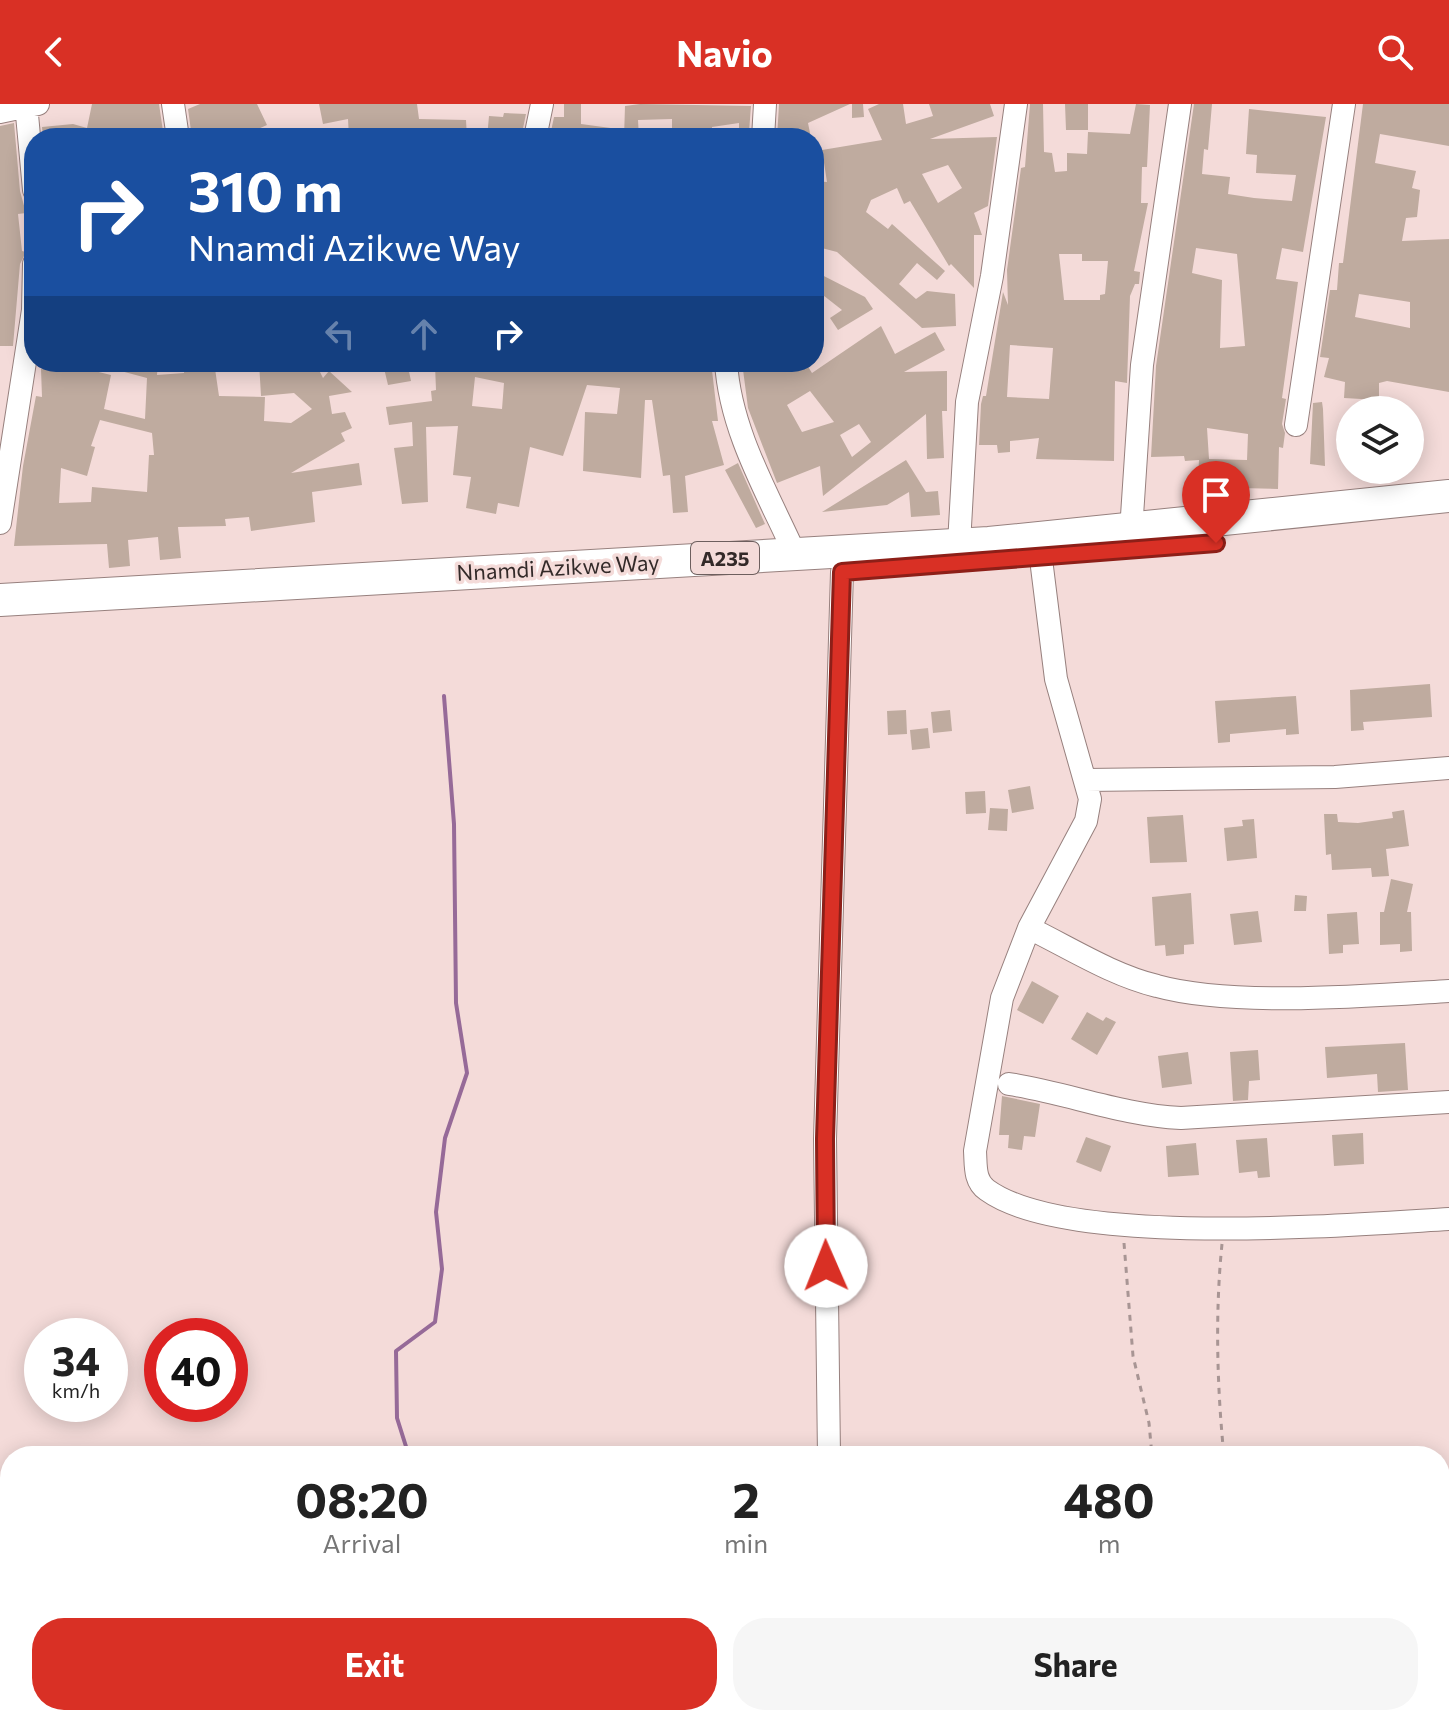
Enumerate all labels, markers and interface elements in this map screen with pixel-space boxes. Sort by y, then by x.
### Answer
icon: back [32,30,76,74]
text: Navio [676,30,773,74]
icon: search [1373,30,1417,74]
text: 310 m [188,155,343,224]
icon: right [56,160,160,264]
text: Nnamdi Azikwe Way [188,224,520,268]
icon: left [318,312,362,356]
icon: ahead [402,312,446,356]
icon: right [486,312,530,356]
map controls [1336,396,1424,484]
button: layers [1336,396,1424,484]
pin [1182,461,1250,543]
icon: arrive [1194,473,1238,517]
road number: A235 [691,542,759,574]
street label: Nnamdi Azikwe Way [456,548,660,586]
position arrow [784,1224,868,1308]
speed limit sign: 40 [144,1318,248,1422]
text: 34 [52,1335,100,1384]
text: km/h [52,1378,100,1402]
text: 08:20 [295,1469,429,1528]
text: 2 [732,1469,760,1528]
text: 480 [1064,1469,1155,1528]
text: Arrival [323,1527,401,1558]
text: min [724,1527,768,1558]
text: m [1098,1527,1120,1558]
button: Exit [32,1618,717,1710]
button: Share [733,1618,1418,1710]

